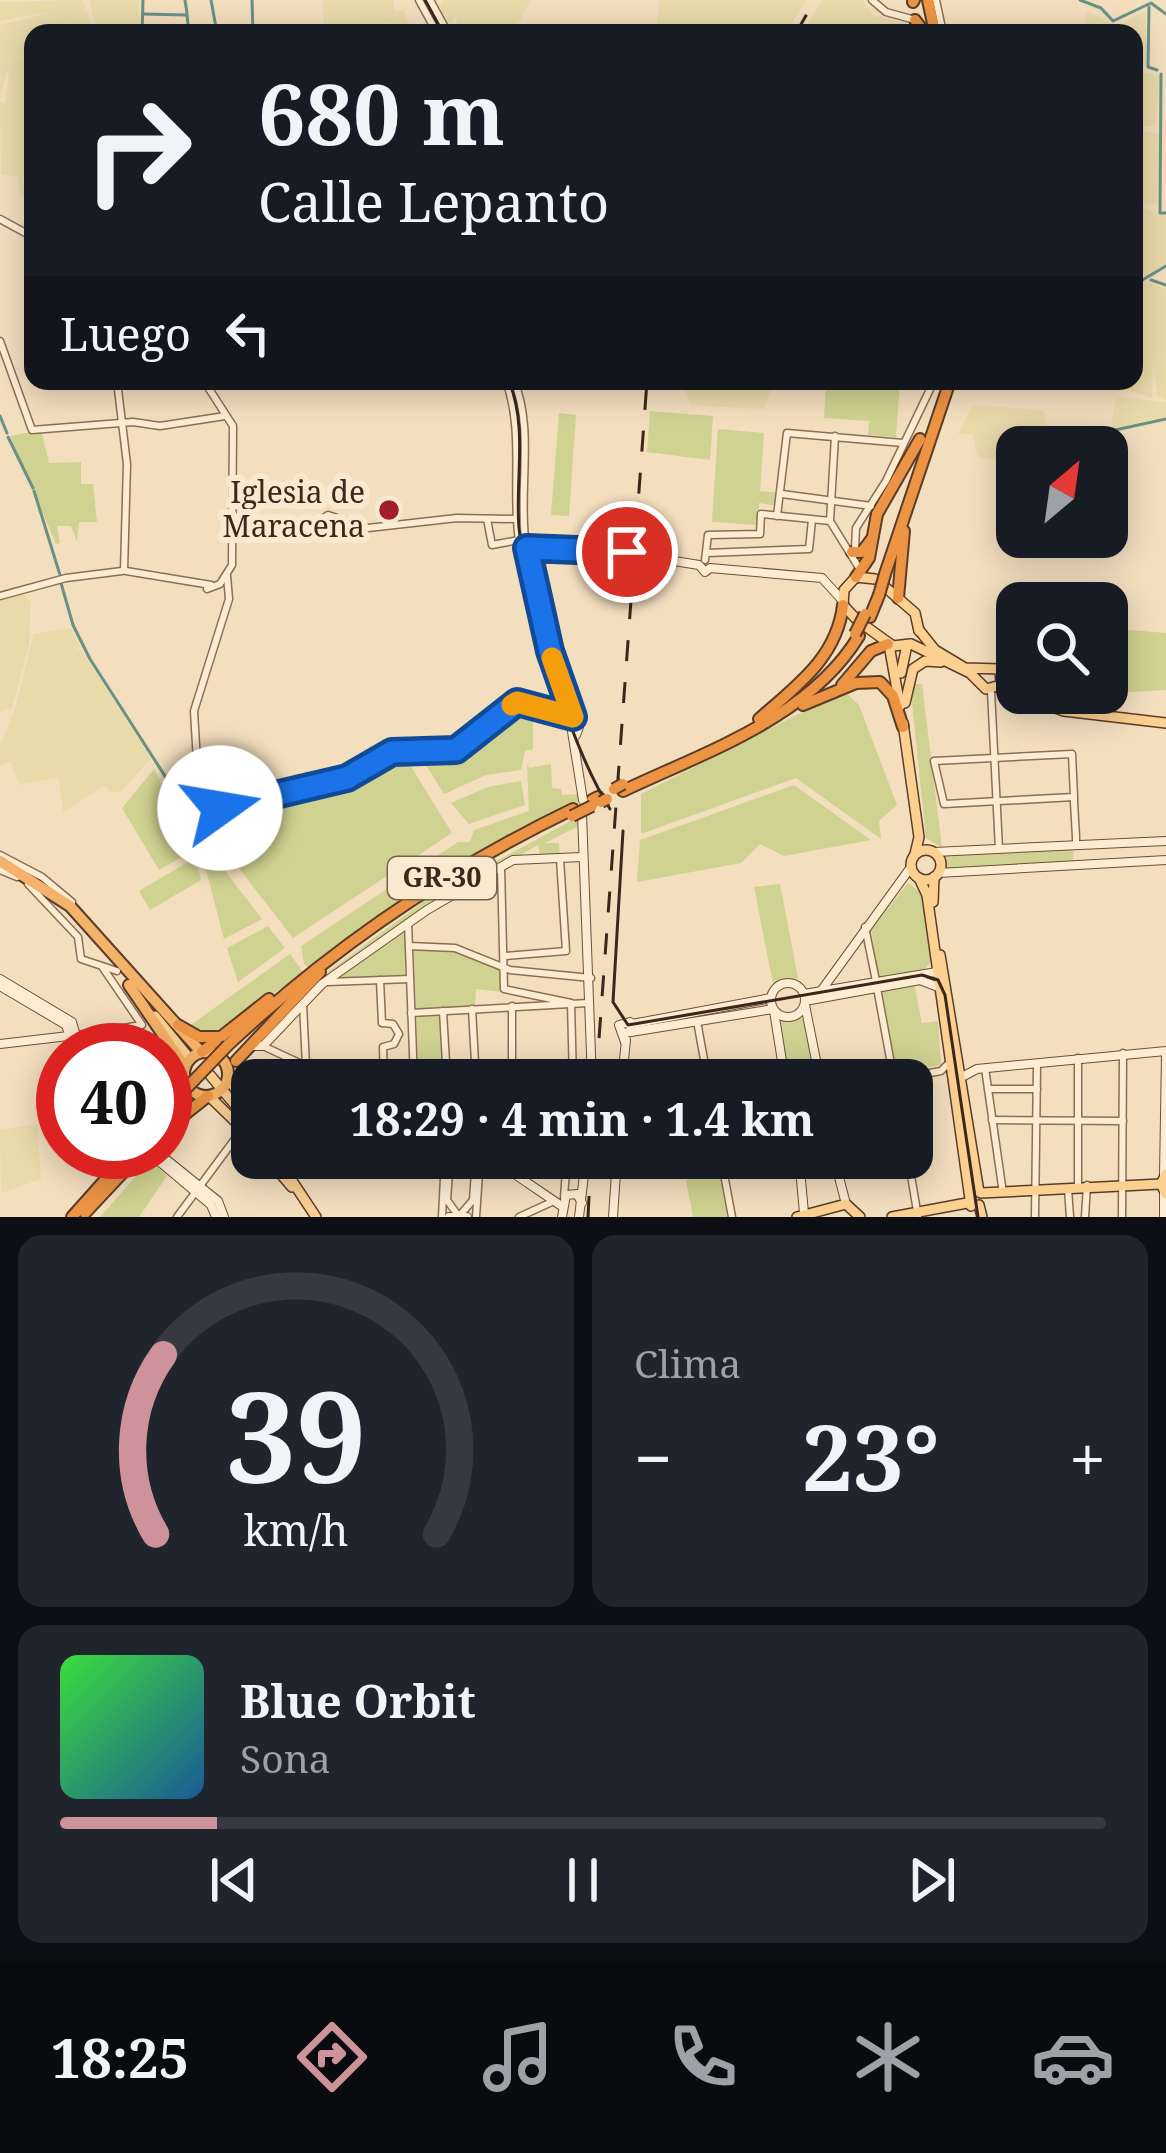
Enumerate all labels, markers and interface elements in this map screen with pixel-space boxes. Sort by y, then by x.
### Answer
text: 680 m [258,55,505,170]
icon: right [60,72,216,228]
text: Calle Lepanto [258,164,609,238]
icon: left [215,300,281,366]
text: Luego [60,303,191,364]
north arrow [996,426,1128,558]
map controls [996,426,1128,714]
place label: Iglesia de Maracena [223,471,365,546]
marker: Iglesia de Maracena [376,497,402,523]
pin [576,501,678,603]
icon: arrive [594,519,660,585]
button: search [996,582,1128,714]
position arrow [157,745,283,871]
road number: GR-30 [388,857,496,899]
speed limit sign: 40 [36,1023,192,1179]
text: 18:29 · 4 min · 1.4 km [350,1088,814,1149]
text: Clima [634,1336,741,1389]
text: 39 [225,1350,367,1520]
text: 23° [802,1395,940,1517]
text: − [634,1412,672,1502]
text: + [1069,1412,1106,1502]
text: km/h [243,1500,349,1559]
text: Blue Orbit [240,1670,476,1731]
text: Sona [240,1731,331,1784]
icon: previous [201,1847,267,1913]
icon: pause [550,1847,616,1913]
icon: next [899,1847,965,1913]
icon: directions [290,2015,374,2099]
icon: music [476,2015,560,2099]
icon: phone [661,2015,745,2099]
icon: climate [846,2015,930,2099]
icon: car [1031,2015,1115,2099]
text: 18:25 [51,2020,189,2094]

